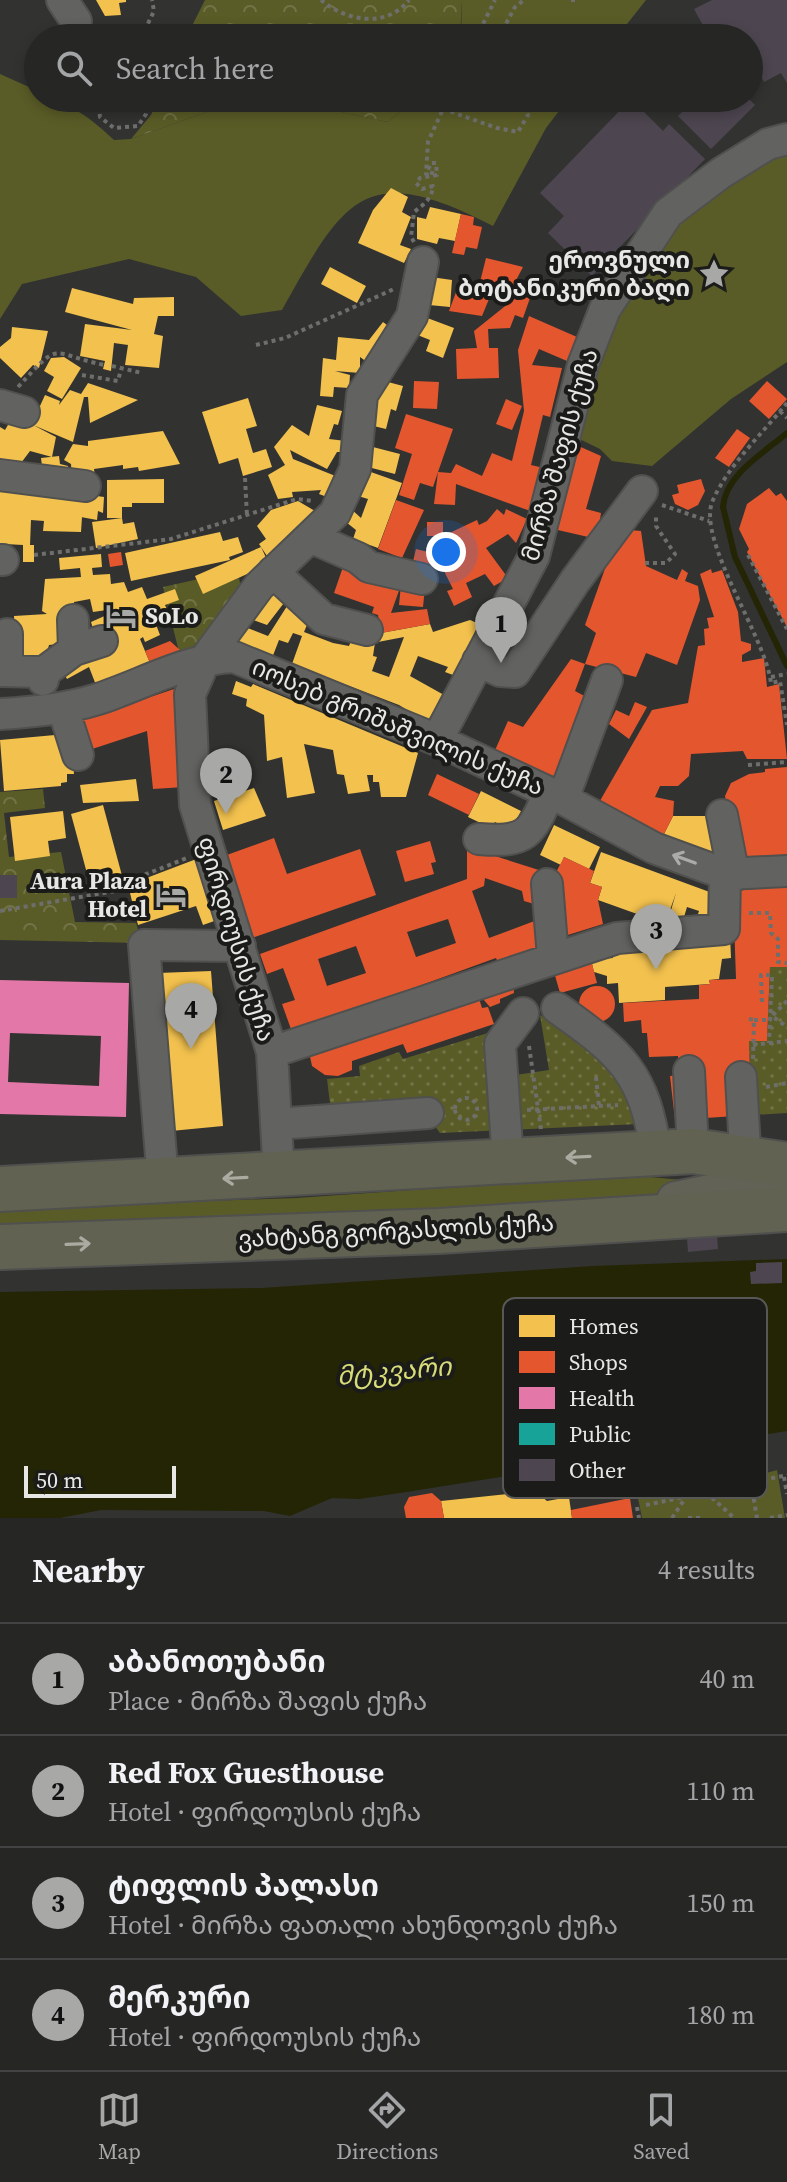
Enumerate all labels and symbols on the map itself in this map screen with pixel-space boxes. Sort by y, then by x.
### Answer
place label: ეროვნული ბოტანიკური ბაღი [458,243,690,304]
place icon: ეროვნული ბოტანიკური ბაღი [697,257,731,291]
street label: მირზა შაფის ქუჩა [513,345,606,565]
your location [426,532,466,572]
pin: 1 [475,597,527,663]
hotel icon: SoLo [104,599,138,633]
place label: SoLo [145,599,199,632]
street label: იოსებ გრიშაშვილის ქუჩა [247,650,549,803]
pin: 2 [200,748,252,814]
street label: ფირდოუსის ქუჩა [190,832,283,1045]
one-way arrow [672,851,697,865]
place label: Aura Plaza Hotel [30,864,147,925]
hotel icon: Aura Plaza Hotel [154,878,188,912]
pin: 3 [630,904,682,970]
pin: 4 [165,983,217,1049]
one-way arrow [565,1150,592,1165]
one-way arrow [222,1171,249,1186]
street label: ვახტანგ გორგასლის ქუჩა [237,1206,555,1255]
one-way arrow [64,1236,91,1252]
legend [503,1298,767,1498]
text: Homes [569,1311,639,1341]
text: Shops [569,1347,628,1377]
water label: მტკვარი [335,1348,454,1394]
text: Health [569,1383,635,1413]
text: Public [569,1419,631,1449]
text: Other [569,1455,626,1485]
scale bar [24,1462,176,1498]

